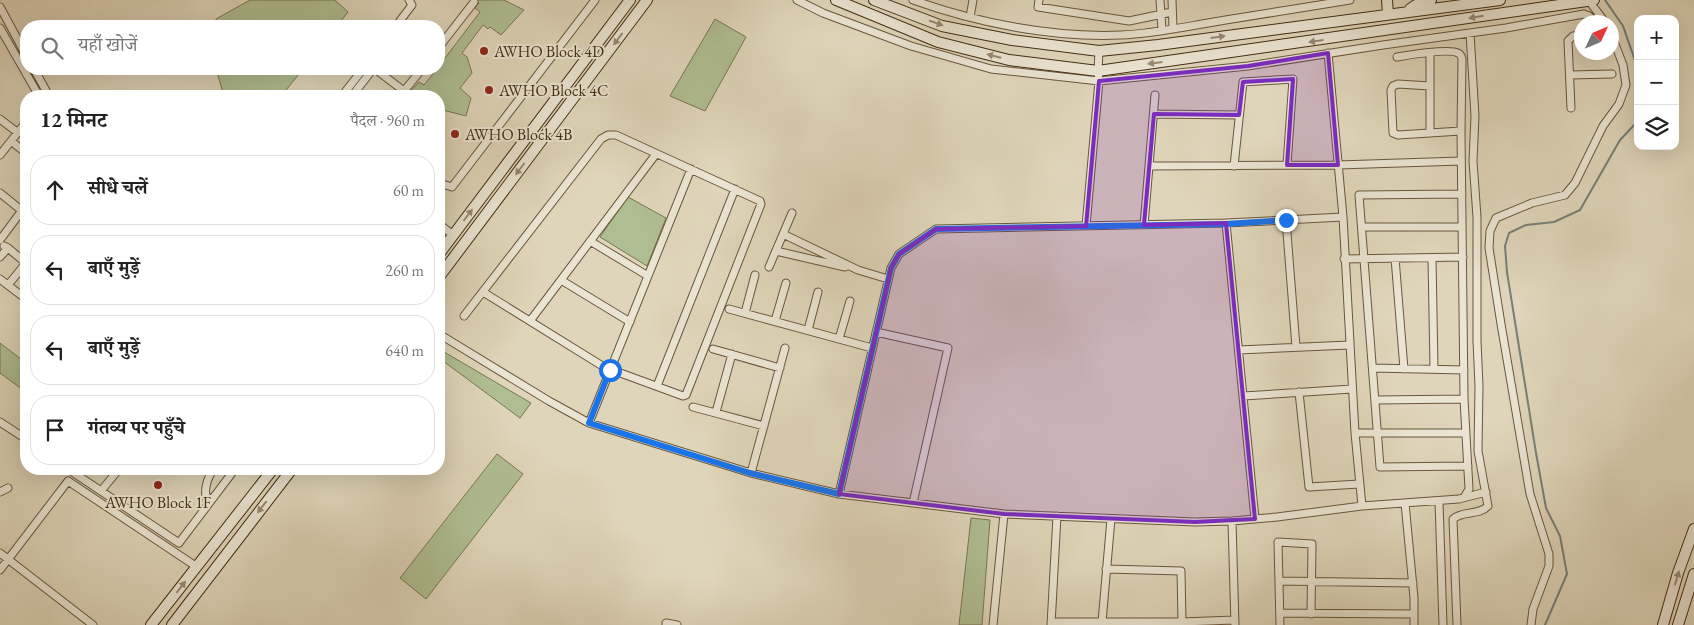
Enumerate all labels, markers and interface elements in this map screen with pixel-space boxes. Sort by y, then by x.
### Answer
one-way arrow [1468,13,1484,21]
north arrow [1574,15,1619,60]
map controls [1634,15,1679,150]
button: + [1634,15,1679,60]
search box [20,20,445,75]
one-way arrow [929,20,944,28]
text: यहाँ खोजें [78,32,137,57]
one-way arrow [612,32,623,45]
one-way arrow [1210,33,1226,41]
icon: search [38,34,66,62]
one-way arrow [1307,37,1323,45]
place label: AWHO Block 4D [493,41,604,62]
marker: AWHO Block 4D [478,45,490,57]
one-way arrow [986,52,1001,60]
one-way arrow [1146,60,1162,68]
button: − [1634,60,1679,105]
place label: AWHO Block 4C [498,80,608,101]
marker: AWHO Block 4C [483,84,495,96]
button: layers [1634,105,1679,150]
text: 12 मिनट [40,106,107,133]
text: पैदल · 960 m [351,110,425,131]
place label: AWHO Block 4B [464,124,572,145]
marker: AWHO Block 4B [449,128,461,140]
one-way arrow [515,162,525,176]
text: सीधे चलें [88,175,148,200]
icon: ahead [41,176,69,204]
text: 60 m [393,180,424,201]
one-way arrow [463,208,473,222]
route end [1275,209,1298,232]
text: बाएँ मुड़ें [88,255,140,280]
icon: left [41,256,69,284]
text: 260 m [385,260,424,281]
text: बाएँ मुड़ें [88,335,140,360]
icon: left [41,336,69,364]
text: 640 m [385,340,424,361]
route start [599,359,622,382]
text: गंतव्य पर पहुँचे [88,415,185,440]
icon: arrive [41,416,69,444]
marker: AWHO Block 1F [152,479,164,491]
place label: AWHO Block 1F [104,492,211,513]
one-way arrow [257,500,268,513]
one-way arrow [1673,571,1681,586]
one-way arrow [176,580,187,593]

